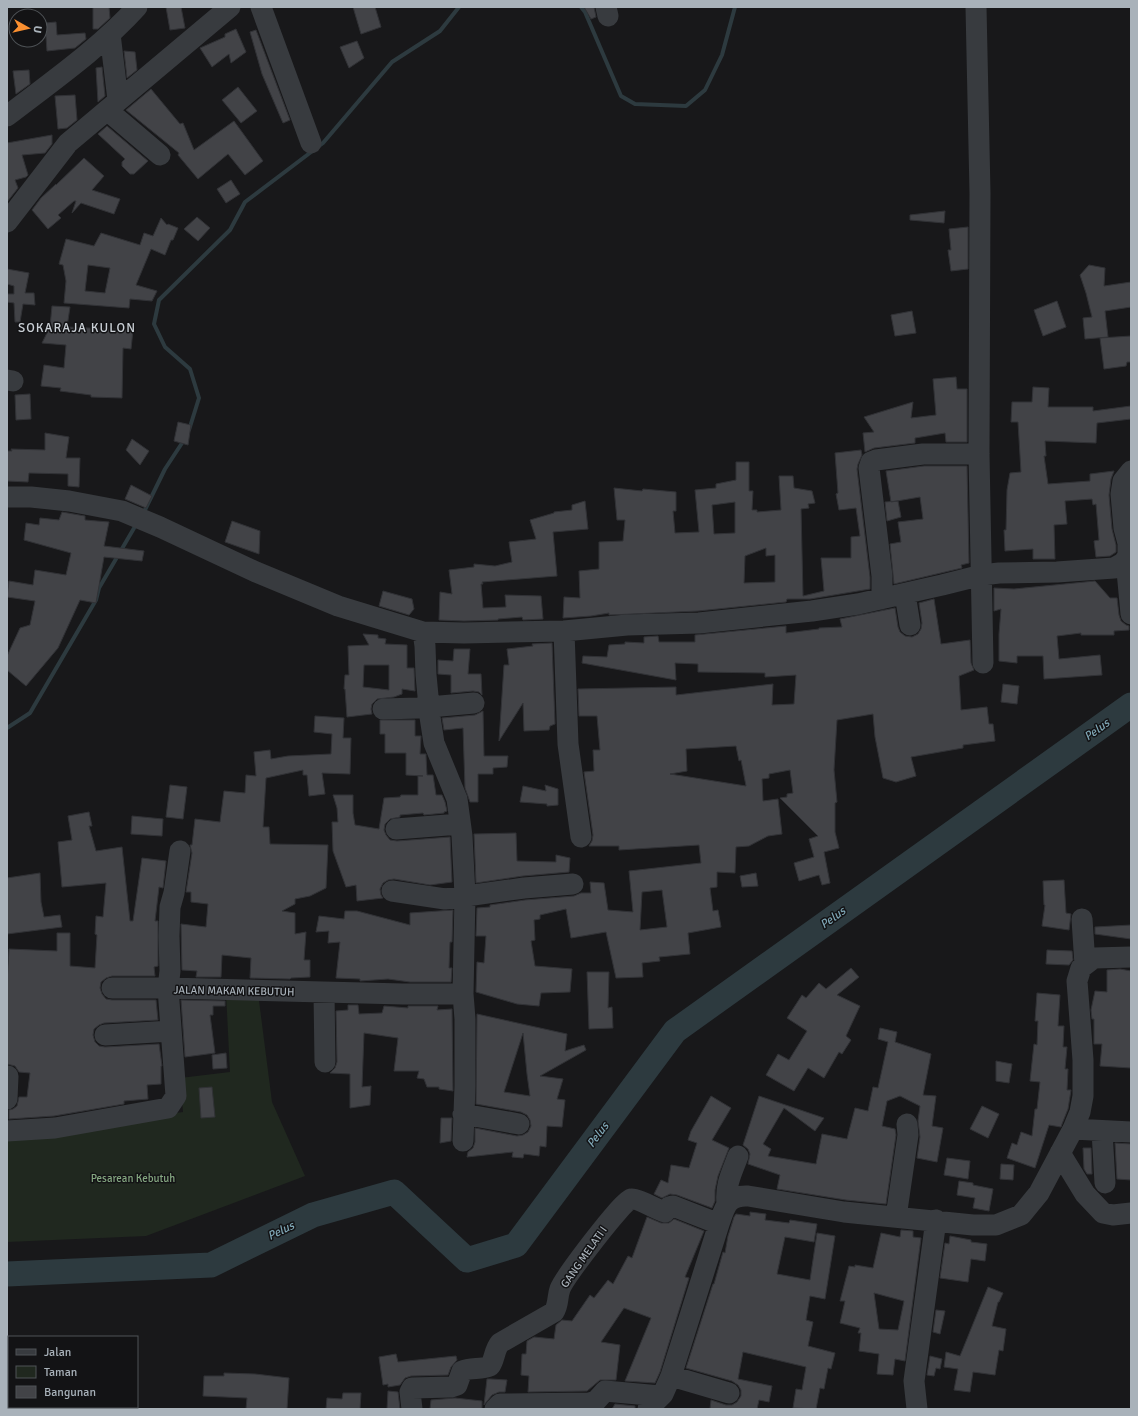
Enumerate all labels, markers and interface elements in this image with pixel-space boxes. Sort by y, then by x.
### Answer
north arrow [8,8,48,48]
text: U [30,25,44,34]
district label: SOKARAJA KULON [18,320,136,336]
water label: Pelus [1081,715,1114,744]
water label: Pelus [817,903,850,932]
street label: JALAN MAKAM KEBUTUH [173,983,295,999]
water label: Pelus [584,1118,613,1151]
park label: Pesarean Kebutuh [91,1172,175,1185]
water label: Pelus [265,1217,298,1244]
street label: GANG MELATI I [558,1224,610,1290]
legend [8,1336,138,1408]
text: Jalan [44,1345,71,1360]
text: Taman [44,1365,77,1380]
text: Bangunan [44,1385,96,1400]

